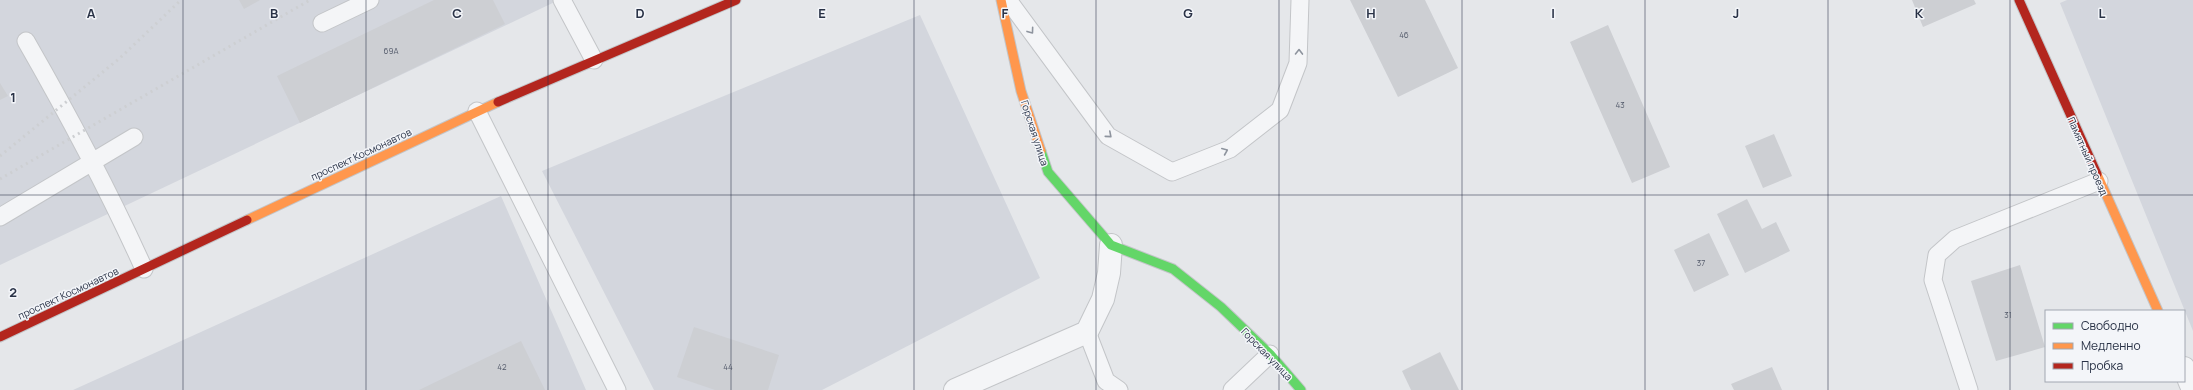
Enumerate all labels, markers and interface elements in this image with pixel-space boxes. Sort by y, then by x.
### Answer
text: A [87,4,96,22]
text: B [270,4,278,22]
text: C [452,4,462,22]
text: D [635,4,645,22]
text: E [818,4,826,22]
text: F [1002,4,1009,22]
text: G [1183,4,1193,22]
text: H [1366,4,1376,22]
text: I [1551,4,1555,22]
text: J [1733,4,1739,22]
text: K [1915,4,1924,22]
text: L [2099,4,2106,22]
one-way arrow [1026,27,1033,34]
house number: 46 [1399,29,1409,40]
house number: 69А [384,45,398,56]
one-way arrow [1294,49,1303,55]
text: 1 [10,88,16,106]
street label: Горская улица [1018,98,1052,168]
house number: 43 [1615,99,1625,110]
street label: Памятный проезд [2064,115,2112,197]
street label: проспект Космонавтов [308,124,414,183]
one-way arrow [1105,130,1112,137]
one-way arrow [1221,147,1228,155]
house number: 37 [1697,257,1705,268]
street label: проспект Космонавтов [15,263,121,322]
text: 2 [9,283,17,301]
house number: 31 [2004,309,2012,320]
legend [2045,310,2185,382]
text: Свободно [2081,317,2139,334]
street label: Горская улица [1238,325,1296,383]
text: Медленно [2081,337,2141,354]
text: Пробка [2081,357,2123,374]
house number: 42 [497,361,507,372]
house number: 44 [723,361,733,372]

